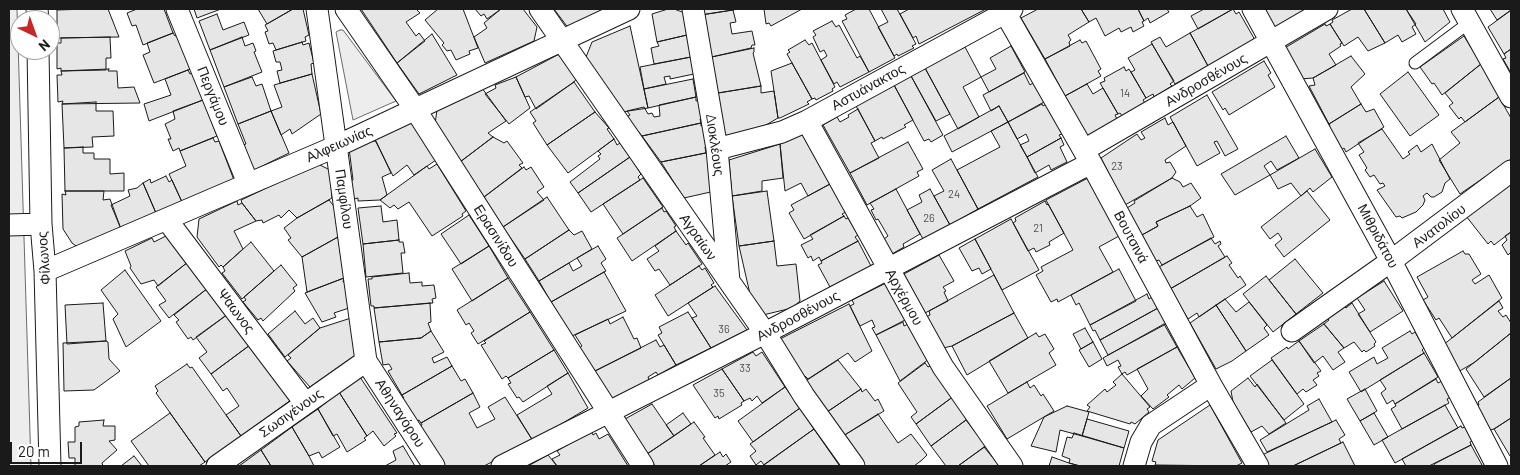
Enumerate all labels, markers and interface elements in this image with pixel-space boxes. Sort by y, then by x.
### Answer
north arrow [10,10,60,60]
text: N [36,36,54,55]
street label: Ανδροσθένους [1162,50,1250,110]
street label: Αστυάνακτος [828,60,908,114]
street label: Περγάμου [194,64,232,128]
house number: 14 [1120,86,1130,100]
street label: Διοκλέους [702,113,728,177]
street label: Αλφειωνίας [303,122,375,166]
house number: 23 [1111,159,1123,173]
street label: Παμφίλου [331,168,357,230]
house number: 24 [948,187,960,201]
street label: Ανατολίου [1409,200,1469,252]
street label: Μιθριδάτου [1354,201,1402,271]
street label: Ερασινίδου [470,202,522,270]
street label: Βουτσινά [1110,208,1152,266]
street label: Αγραίων [676,210,720,264]
house number: 26 [923,211,935,225]
house number: 21 [1033,221,1043,235]
street label: Φίλωνος [34,231,54,285]
street label: Αρχέρμου [882,266,926,328]
street label: Ψαωνος [214,285,258,337]
street label: Ανδροσθένους [754,287,842,345]
house number: 36 [718,322,730,336]
house number: 33 [739,361,751,375]
street label: Αθηναγόρου [372,376,428,450]
street label: Σωσιγένους [256,385,326,441]
house number: 35 [713,386,725,400]
scale bar [12,432,85,464]
text: 20 m [18,442,50,460]

